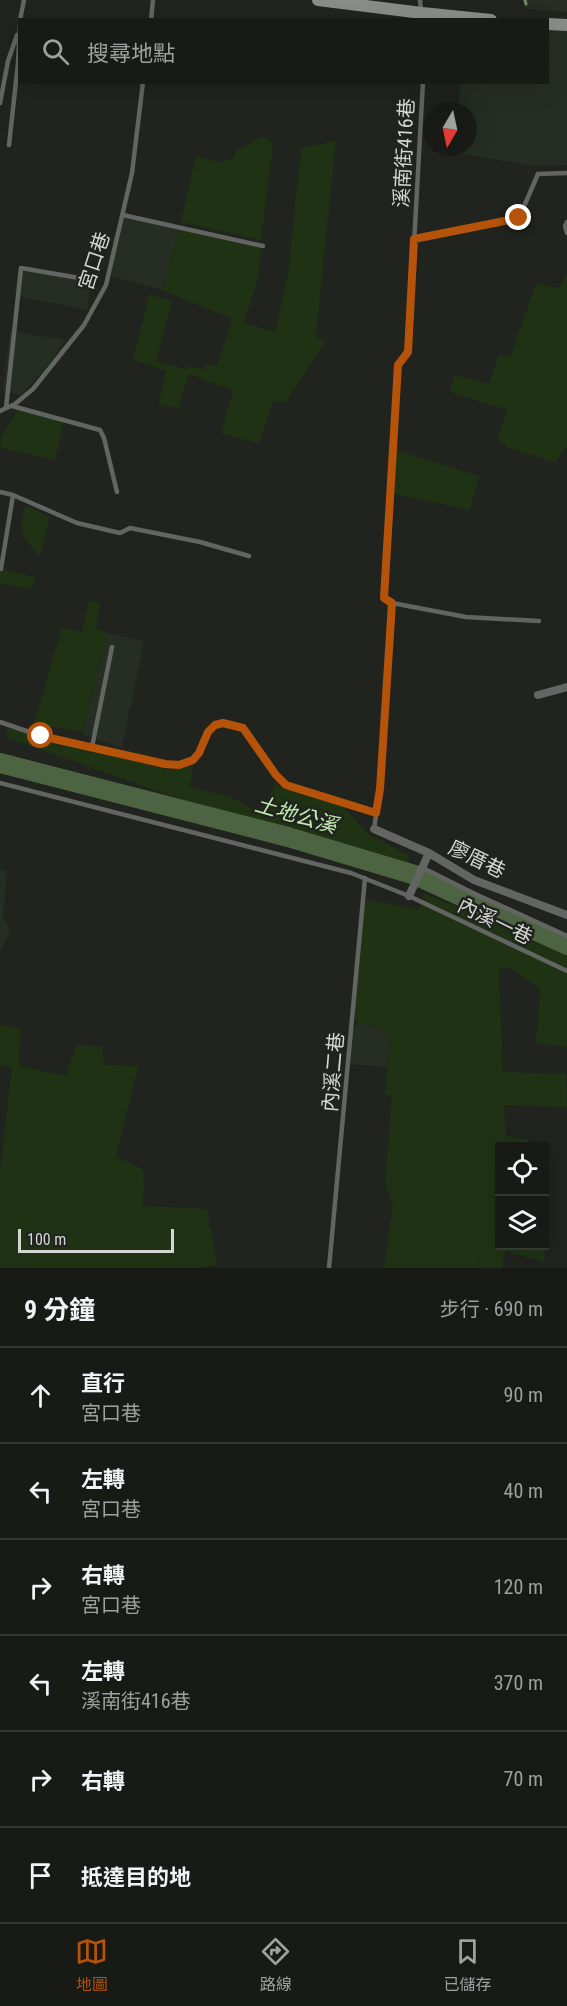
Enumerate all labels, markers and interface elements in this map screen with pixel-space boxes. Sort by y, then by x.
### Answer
search box [18,18,549,84]
icon: search [39,35,72,68]
text: 搜尋地點 [87,41,175,66]
street label: 溪南街416巷 [389,98,419,208]
north arrow [423,102,477,156]
route end [505,204,531,230]
street label: 宮口巷 [73,229,115,293]
route start [27,722,53,748]
water label: 土地公溪 [252,792,343,839]
street label: 廖厝巷 [445,835,509,883]
street label: 內溪一巷 [454,893,536,949]
street label: 內溪二巷 [318,1031,348,1113]
map controls [495,1142,549,1250]
button: locate [495,1142,549,1196]
button: layers [495,1196,549,1250]
scale bar [18,1226,174,1254]
text: 100 m [27,1230,66,1249]
text: 9 分鐘 [24,1295,95,1325]
text: 步行 · 690 m [440,1297,543,1321]
text: 直行 [81,1371,125,1396]
icon: ahead [24,1379,57,1412]
text: 90 m [504,1383,543,1407]
text: 宮口巷 [81,1401,141,1425]
text: 左轉 [81,1467,125,1492]
icon: left [24,1475,57,1508]
text: 40 m [504,1479,543,1503]
text: 宮口巷 [81,1497,141,1521]
text: 右轉 [81,1563,125,1588]
icon: right [24,1571,57,1604]
text: 120 m [494,1575,543,1599]
text: 宮口巷 [81,1593,141,1617]
text: 左轉 [81,1659,125,1684]
icon: left [24,1667,57,1700]
text: 370 m [494,1671,543,1695]
text: 溪南街416巷 [81,1689,191,1713]
icon: right [24,1763,57,1796]
text: 70 m [504,1767,543,1791]
text: 右轉 [81,1769,125,1794]
icon: arrive [24,1859,57,1892]
text: 抵達目的地 [81,1865,191,1890]
tab: 地圖 [75,1935,108,1995]
tab: 路線 [259,1935,292,1995]
tab: 已儲存 [443,1935,491,1995]

